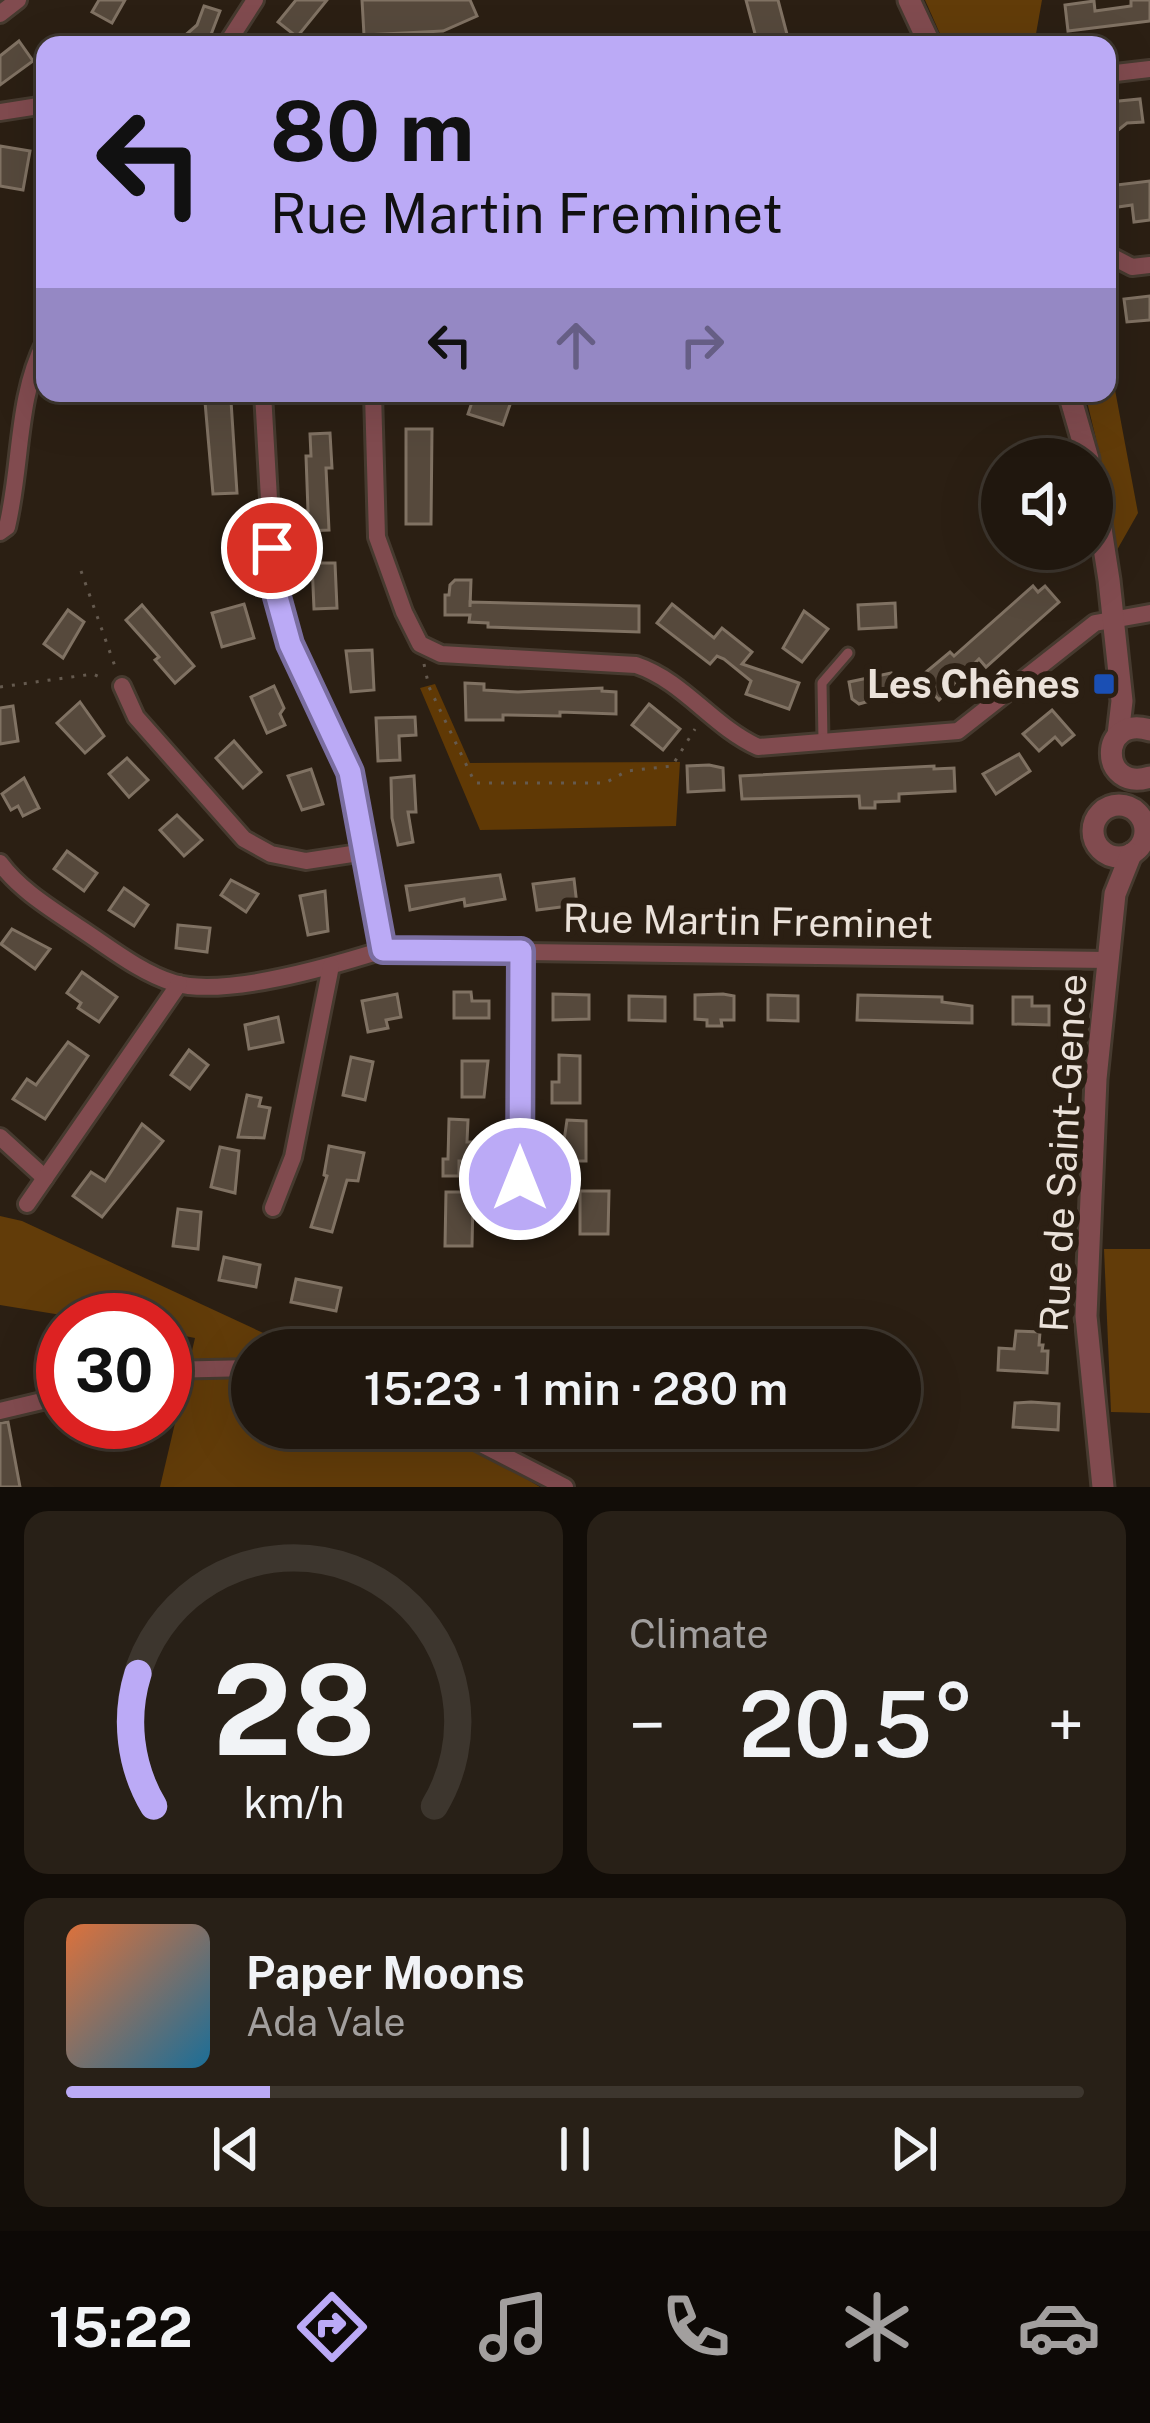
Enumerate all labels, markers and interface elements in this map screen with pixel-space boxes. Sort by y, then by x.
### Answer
text: 80 m [270,81,474,180]
icon: left [72,84,228,240]
text: Rue Martin Freminet [270,182,783,245]
icon: left [417,312,483,378]
icon: ahead [543,312,609,378]
icon: right [669,312,735,378]
map controls [981,438,1113,570]
button: sound [981,438,1113,570]
pin [221,497,323,599]
icon: arrive [239,515,305,581]
place label: Les Chênes [867,661,1080,707]
marker: Les Chênes [1091,671,1117,697]
street label: Rue Martin Freminet [562,895,934,947]
street label: Rue de Saint-Gence [1031,973,1095,1333]
position arrow [457,1116,583,1242]
speed limit sign: 30 [36,1293,192,1449]
text: 15:23 · 1 min · 280 m [364,1362,788,1415]
text: Climate [629,1611,769,1657]
text: 28 [212,1636,375,1783]
text: 20.5° [738,1671,975,1777]
text: − [629,1686,666,1764]
text: + [1047,1686,1084,1764]
text: km/h [243,1776,344,1827]
text: Paper Moons [246,1946,525,1999]
text: Ada Vale [246,1999,406,2045]
icon: previous [203,2116,269,2182]
icon: pause [542,2116,608,2182]
icon: next [881,2116,947,2182]
icon: directions [290,2285,374,2369]
icon: music [472,2285,556,2369]
icon: phone [654,2285,738,2369]
icon: climate [835,2285,919,2369]
icon: car [1017,2285,1101,2369]
text: 15:22 [49,2296,193,2359]

